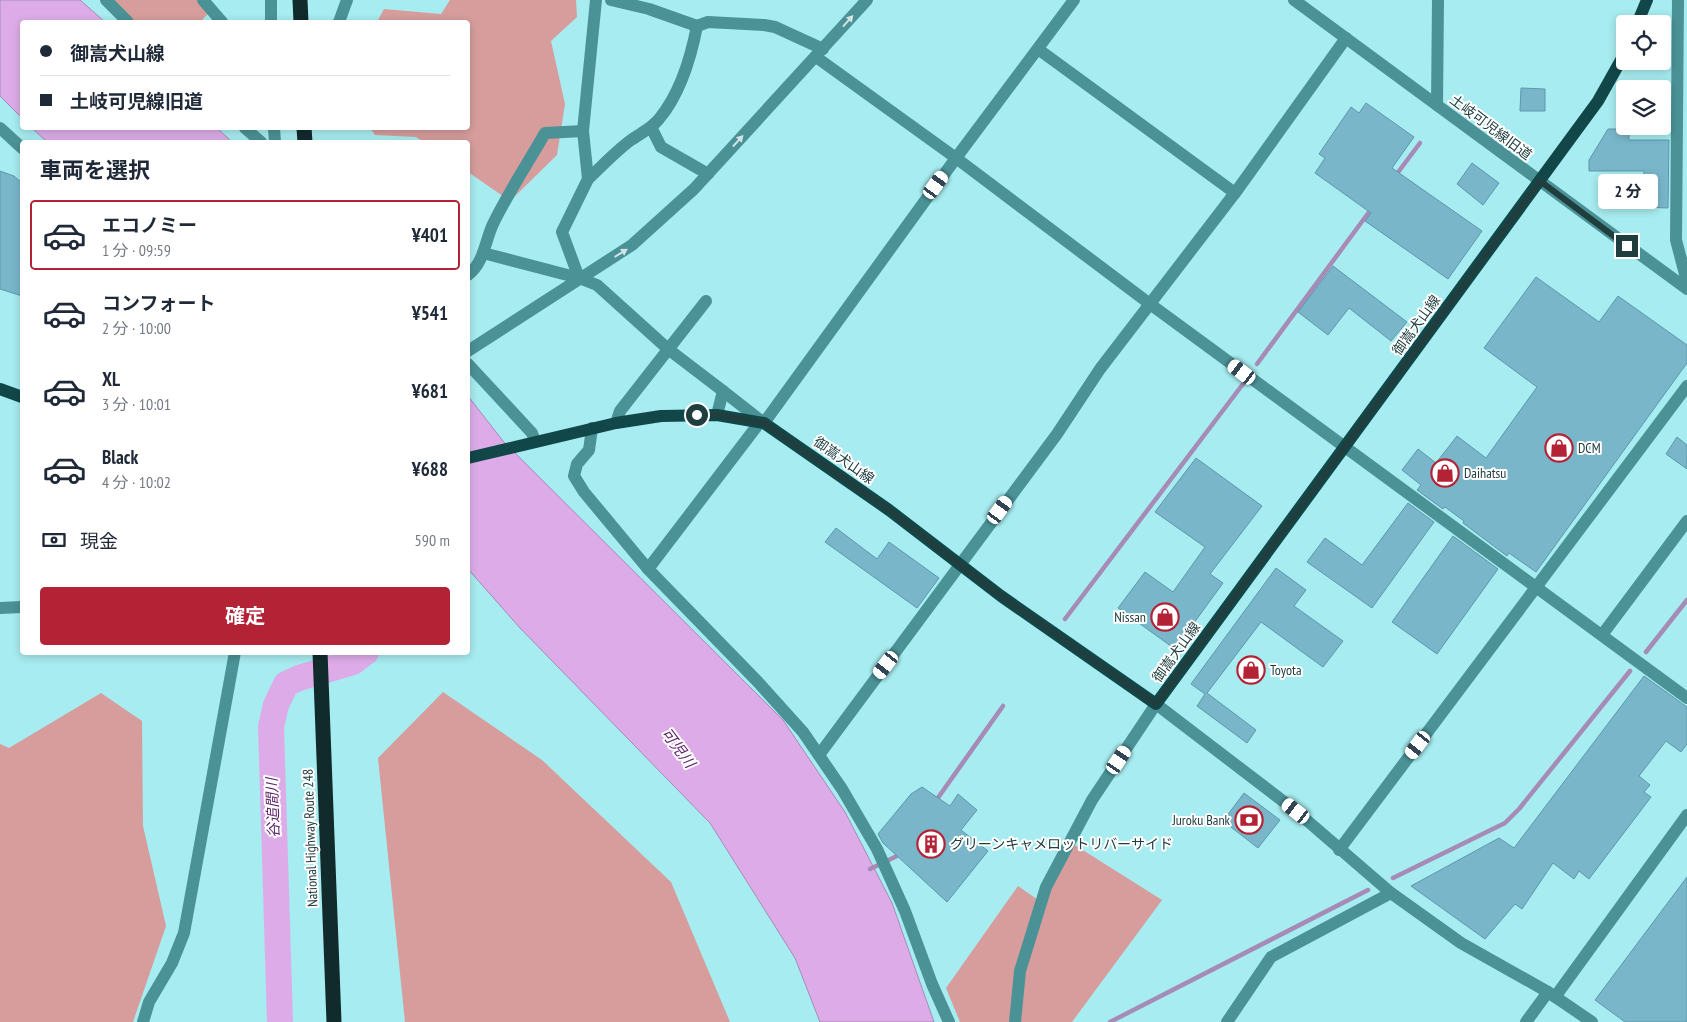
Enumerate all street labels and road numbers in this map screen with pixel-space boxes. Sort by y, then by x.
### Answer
street label: 土岐可児線旧道 [1446,90,1536,164]
street label: 御嵩犬山線 [1388,291,1444,359]
street label: 御嵩犬山線 [810,433,878,487]
street label: 御嵩犬山線 [1148,618,1204,686]
street label: National Highway Route 248 [299,769,321,907]

